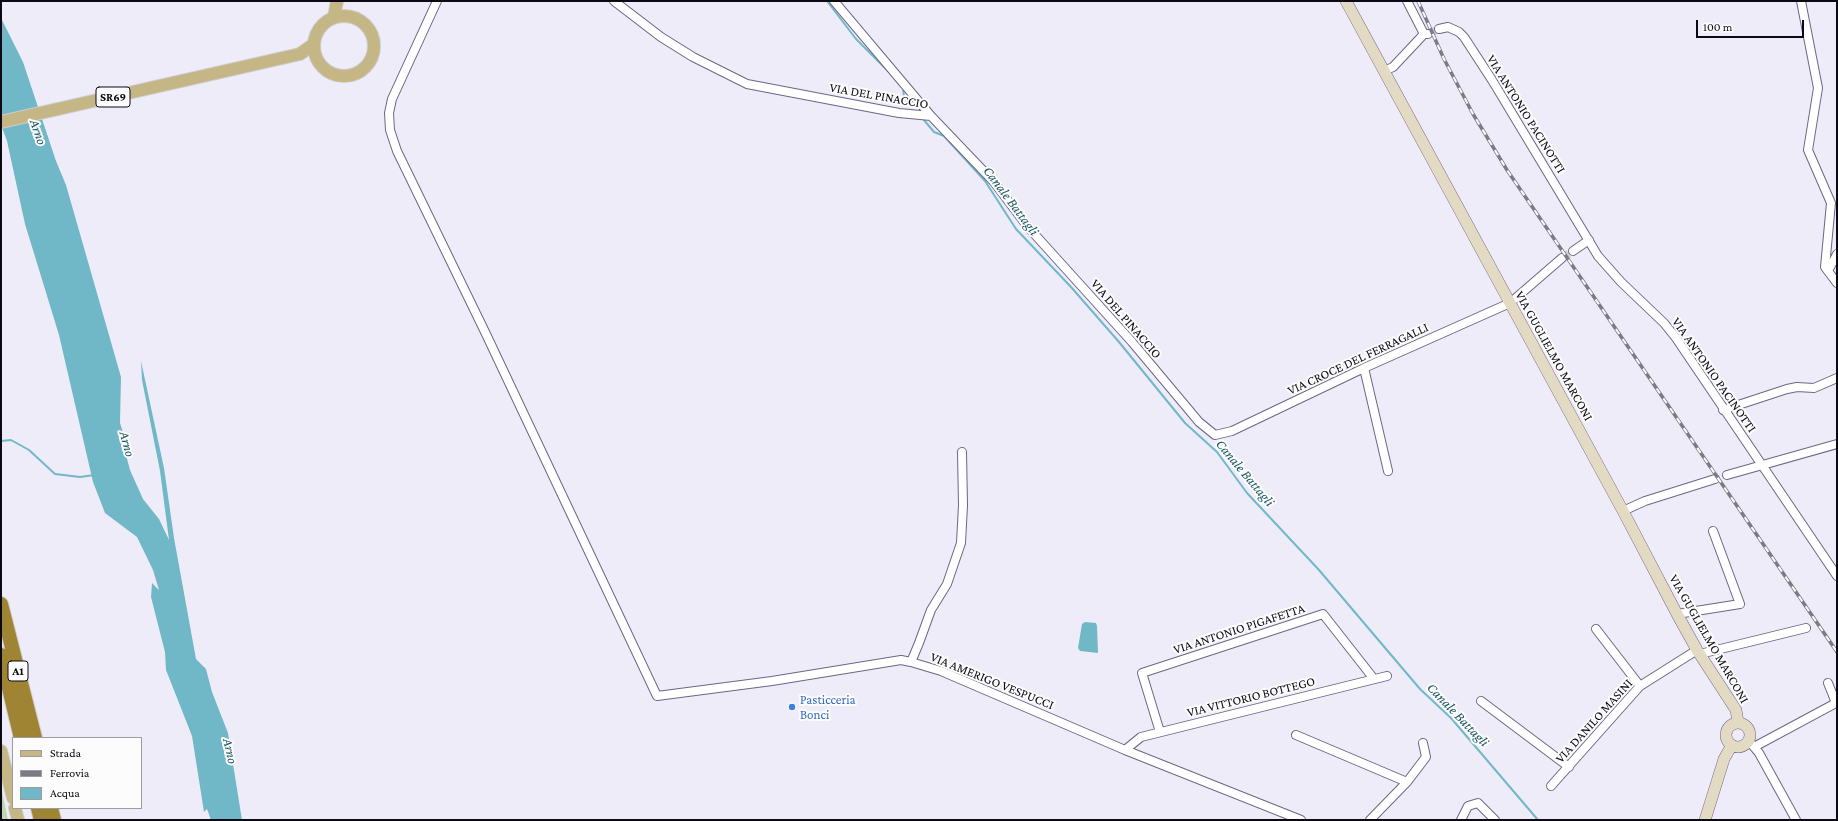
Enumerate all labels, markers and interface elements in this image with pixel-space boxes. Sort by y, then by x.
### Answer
scale bar [1698,12,1806,38]
text: 100 m [1703,20,1732,34]
street label: VIA ANTONIO PACINOTTI [1483,52,1569,176]
street label: VIA DEL PINACCIO [828,80,930,112]
road number: SR69 [96,87,130,107]
water label: Arno [26,117,50,147]
water label: Canale Battagli [980,163,1042,239]
street label: VIA DEL PINACCIO [1087,276,1165,362]
street label: VIA GUGLIELMO MARCONI [1512,288,1596,424]
street label: VIA ANTONIO PACINOTTI [1668,315,1760,435]
street label: VIA CROCE DEL FERRAGALLI [1285,319,1431,399]
water label: Arno [116,429,138,459]
water label: Canale Battagli [1212,436,1278,510]
street label: VIA GUGLIELMO MARCONI [1666,572,1752,706]
street label: VIA ANTONIO PIGAFETTA [1171,600,1307,658]
street label: VIA AMERIGO VESPUCCI [928,649,1056,713]
road number: A1 [8,661,28,681]
street label: VIA VITTORIO BOTTEGO [1185,674,1317,720]
street label: VIA DANILO MASINI [1552,676,1636,766]
water label: Canale Battagli [1423,680,1493,750]
place label: Pasticceria Bonci [800,692,856,723]
marker: Pasticceria Bonci [787,702,797,712]
legend [12,737,142,809]
water label: Arno [219,737,241,765]
text: Strada [50,746,81,760]
text: Ferrovia [50,766,89,780]
text: Acqua [50,786,80,800]

